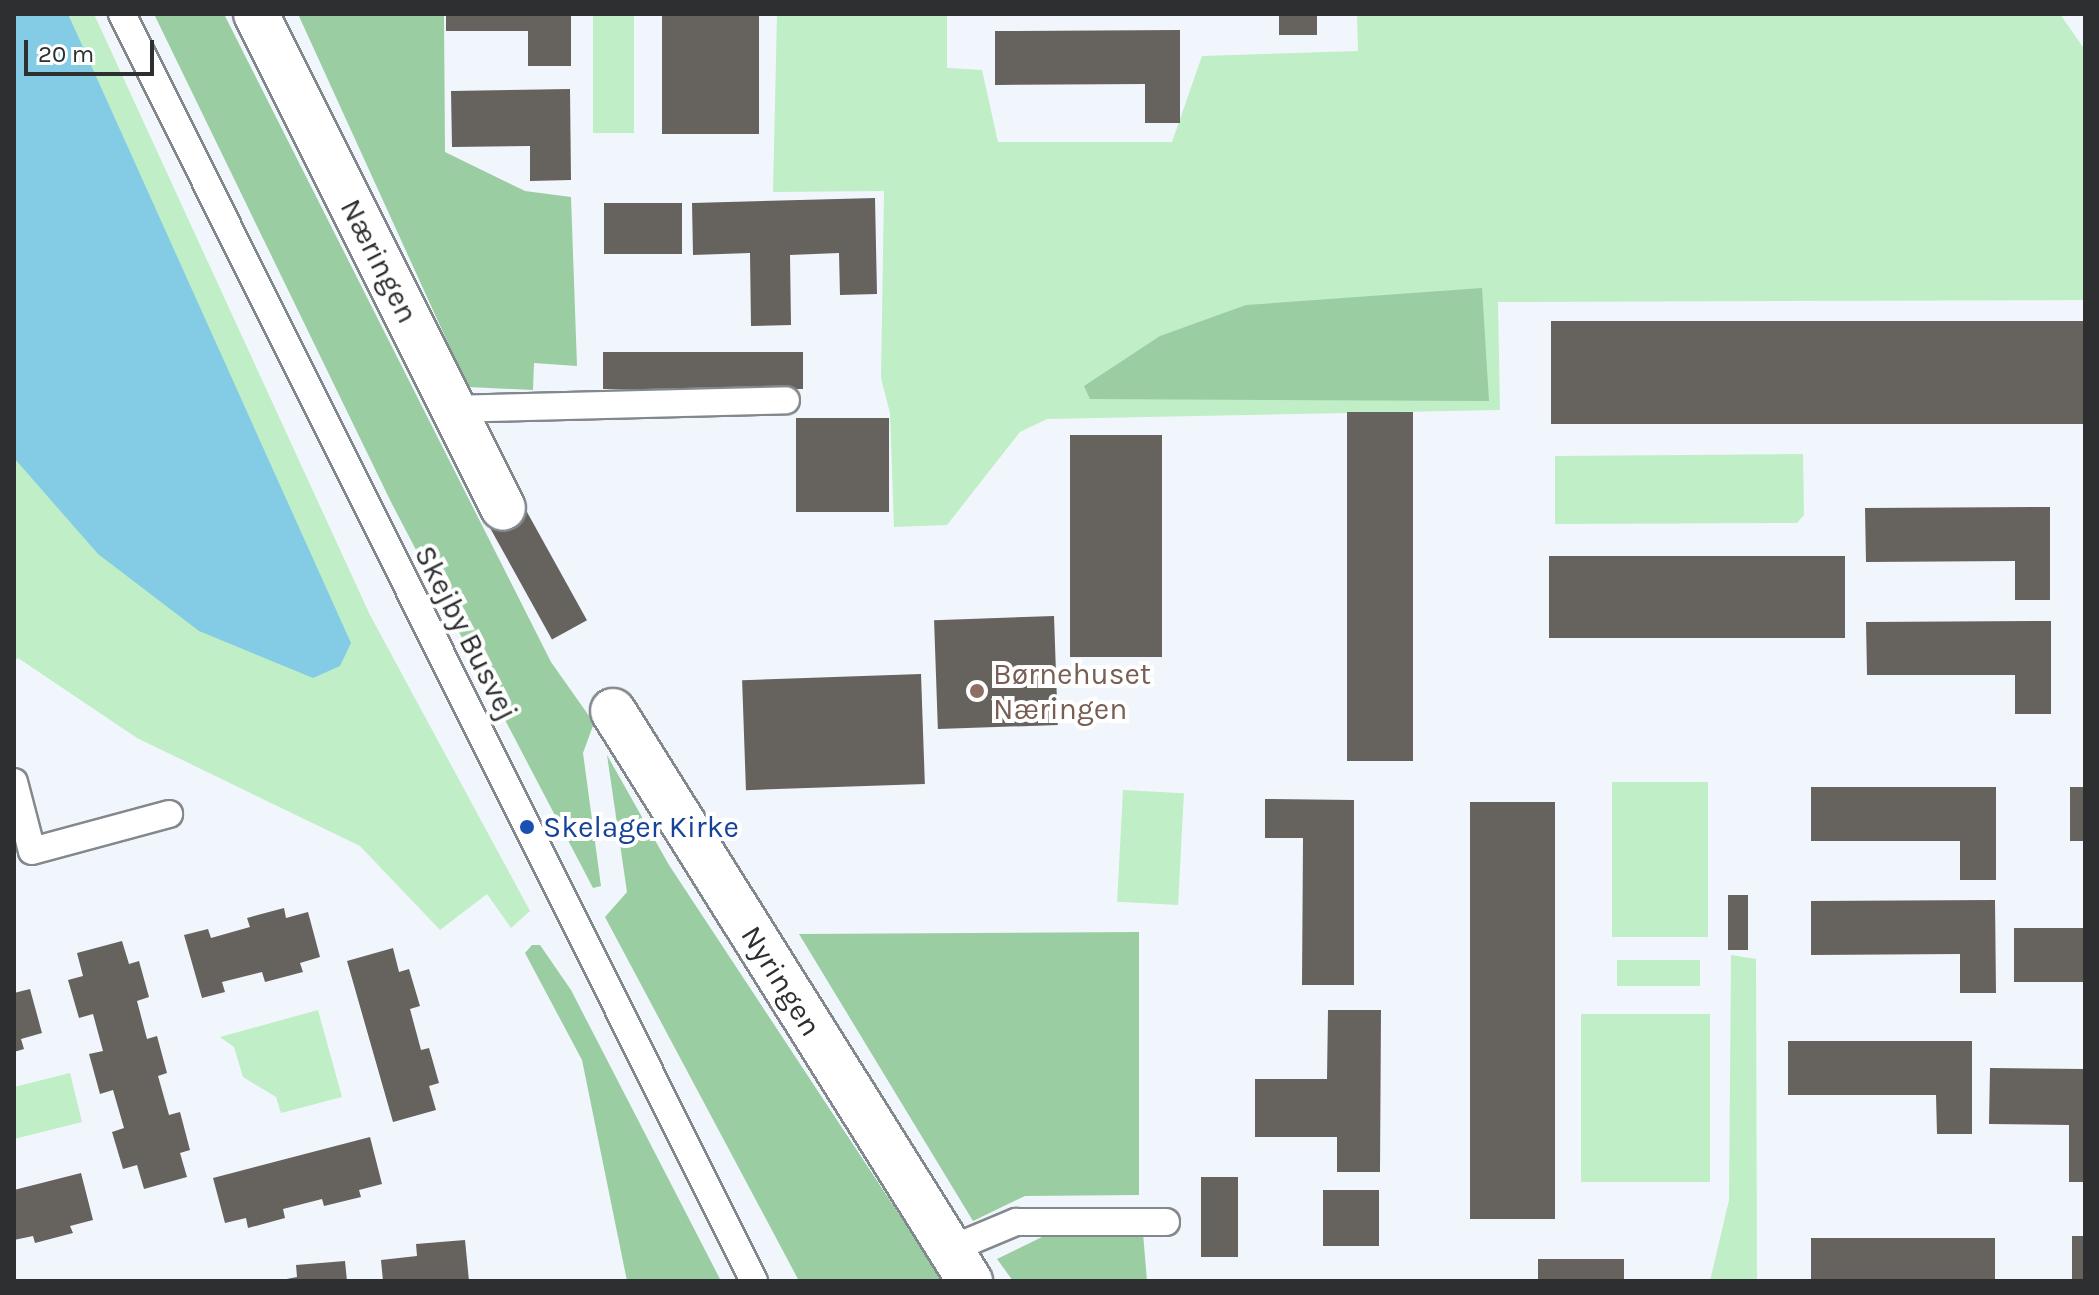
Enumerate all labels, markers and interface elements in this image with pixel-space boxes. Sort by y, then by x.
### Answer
scale bar [28,24,158,74]
text: 20 m [38,40,94,68]
street label: Næringen [332,193,426,329]
street label: Skejby Busvej [407,540,525,726]
place label: Børnehuset Næringen [993,656,1151,726]
marker: Børnehuset Næringen [968,682,986,700]
place label: Skelager Kirke [543,809,739,845]
marker: Skelager Kirke [518,818,536,836]
street label: Nyringen [733,919,829,1043]

